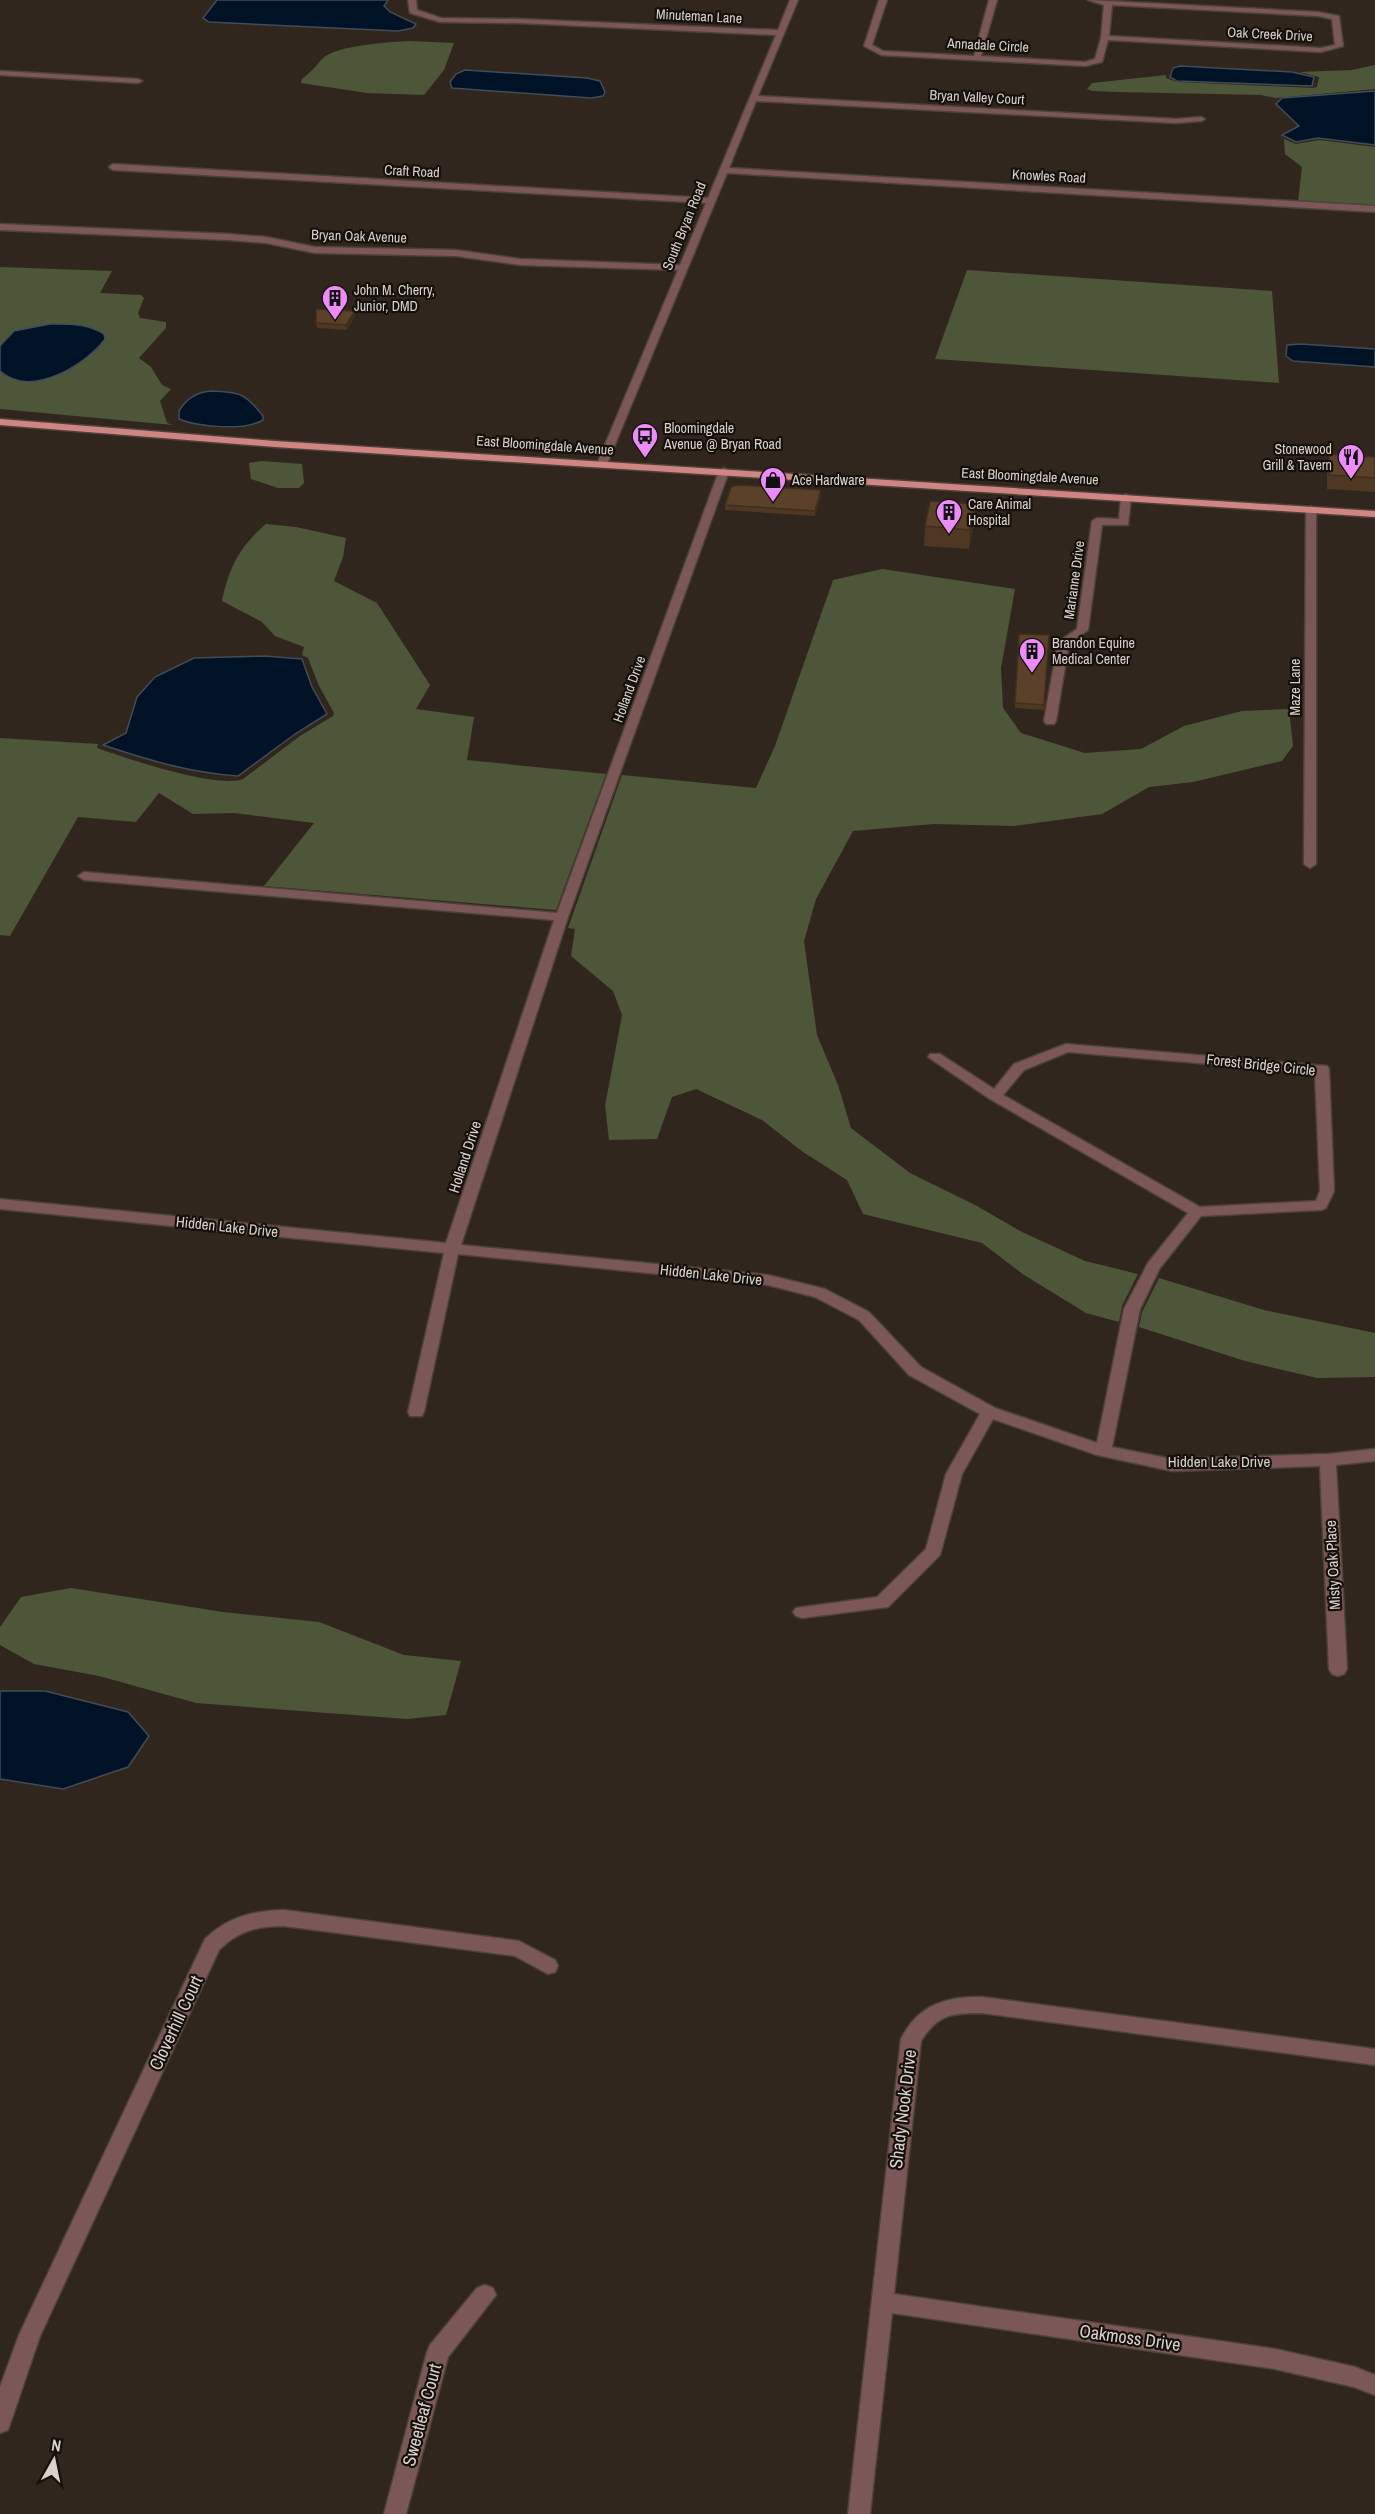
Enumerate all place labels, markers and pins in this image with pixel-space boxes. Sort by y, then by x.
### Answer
place label: John M. Cherry, Junior, DMD [354,281,435,315]
building icon: John M. Cherry, Junior, DMD [320,283,350,321]
place label: Bloomingdale Avenue @ Bryan Road [663,419,781,453]
bus stop icon: Bloomingdale Avenue @ Bryan Road [630,421,660,459]
place label: Stonewood Grill & Tavern [1262,440,1332,474]
restaurant icon: Stonewood Grill & Tavern [1336,442,1366,480]
shop icon: Ace Hardware [758,465,788,503]
place label: Ace Hardware [791,471,865,489]
place label: Care Animal Hospital [968,495,1031,529]
building icon: Care Animal Hospital [934,497,964,535]
place label: Brandon Equine Medical Center [1052,634,1135,668]
building icon: Brandon Equine Medical Center [1017,636,1047,674]

